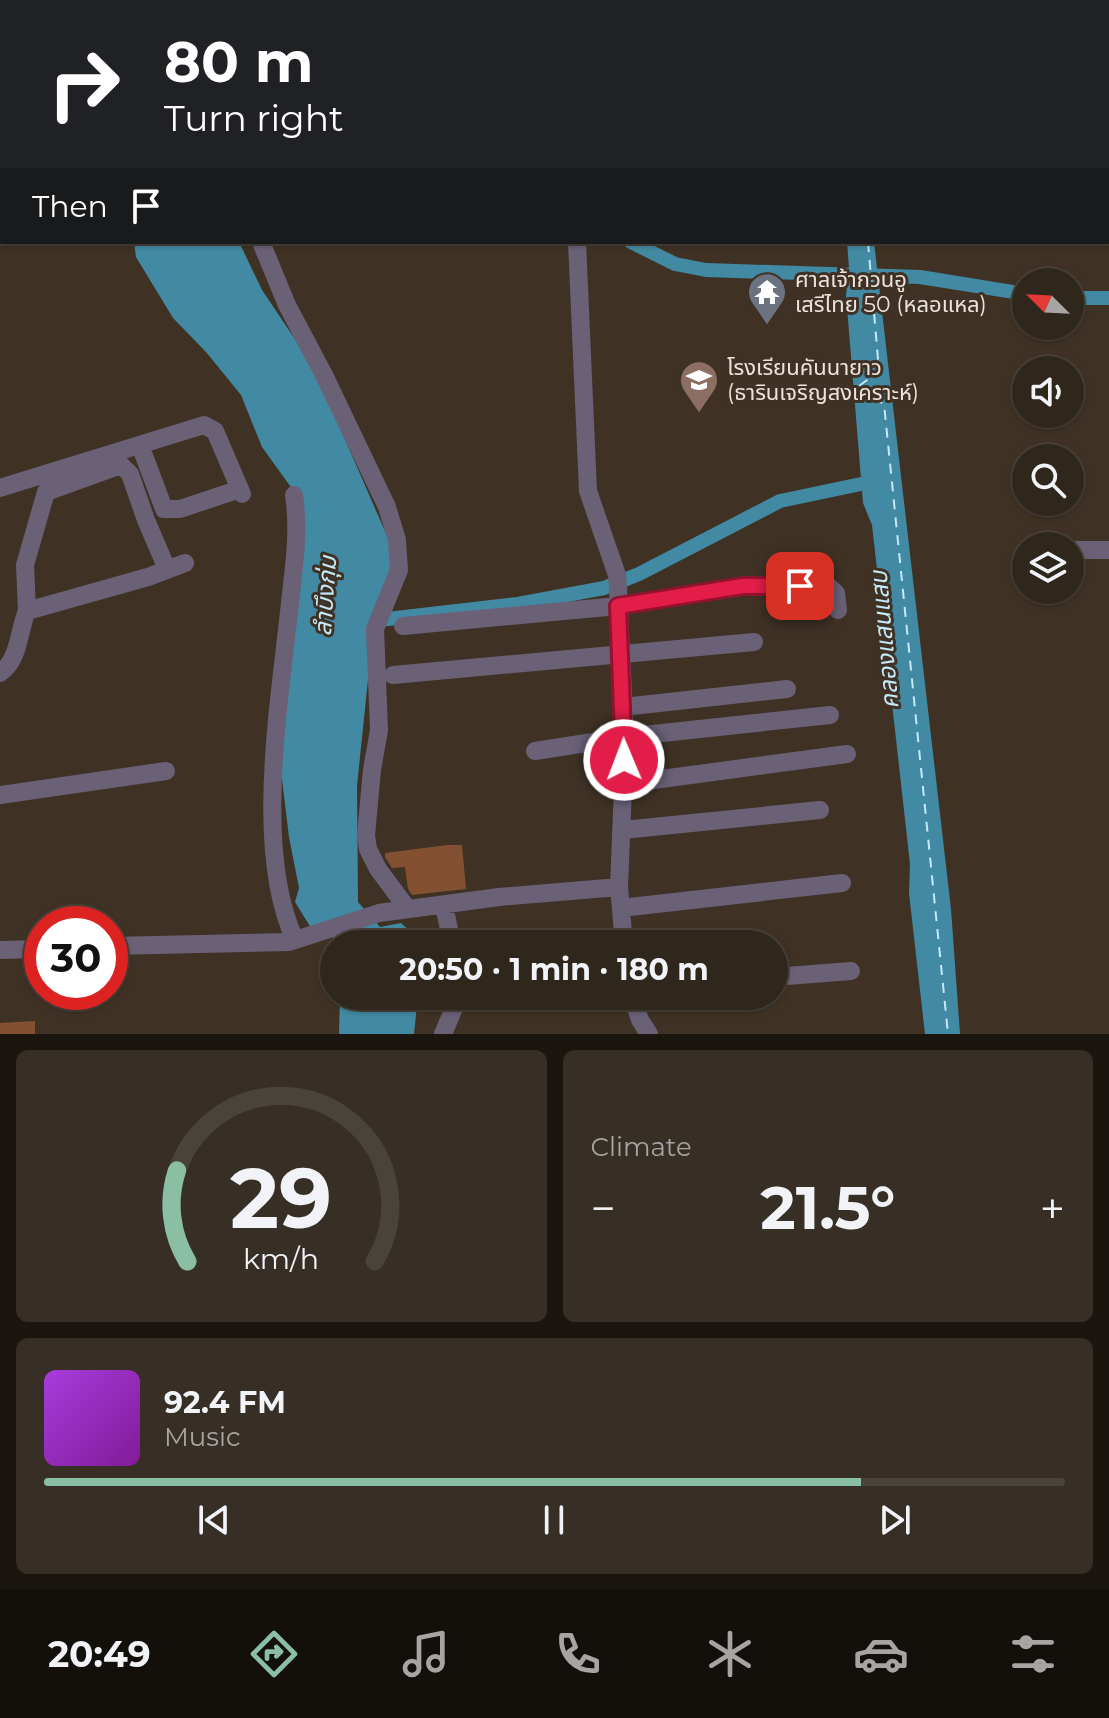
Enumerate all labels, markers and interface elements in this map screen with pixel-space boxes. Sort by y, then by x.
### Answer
text: 80 m [164,28,314,96]
icon: right [32,32,136,136]
text: Turn right [164,96,344,140]
icon: arrive [124,184,168,228]
text: Then [32,188,108,225]
place label: ศาลเจ้ากวนอู เสรีไทย 50 (หลอแหล) [795,266,987,318]
north arrow [1012,268,1084,340]
map controls [1012,268,1084,604]
temple icon: ศาลเจ้ากวนอู เสรีไทย 50 (หลอแหล) [746,271,788,326]
place label: โรงเรียนคันนายาว (ธารินเจริญสงเคราะห์) [727,354,919,406]
button: sound [1012,356,1084,428]
school or university icon: โรงเรียนคันนายาว (ธารินเจริญสงเคราะห์) [678,359,720,414]
button: search [1012,444,1084,516]
button: layers [1012,532,1084,604]
pin [766,552,834,620]
water label: ลำบึงกุ่ม [308,553,343,637]
icon: arrive [778,564,822,608]
water label: คลองแสนแสบ [863,568,904,710]
position arrow [582,718,666,802]
speed limit sign: 30 [24,906,128,1010]
text: 20:50 · 1 min · 180 m [399,951,709,988]
text: Climate [591,1131,692,1163]
text: 29 [230,1147,332,1249]
text: 21.5° [760,1171,895,1244]
text: − [591,1181,616,1235]
text: + [1040,1181,1065,1235]
text: km/h [243,1241,319,1276]
text: 92.4 FM [164,1384,286,1421]
text: Music [164,1421,241,1453]
icon: previous [192,1498,236,1542]
icon: pause [532,1498,576,1542]
icon: next [873,1498,917,1542]
icon: directions [246,1626,302,1682]
icon: music [398,1626,454,1682]
icon: phone [550,1626,606,1682]
icon: climate [702,1626,758,1682]
icon: car [853,1626,909,1682]
icon: filters [1005,1626,1061,1682]
text: 20:49 [48,1632,151,1676]

